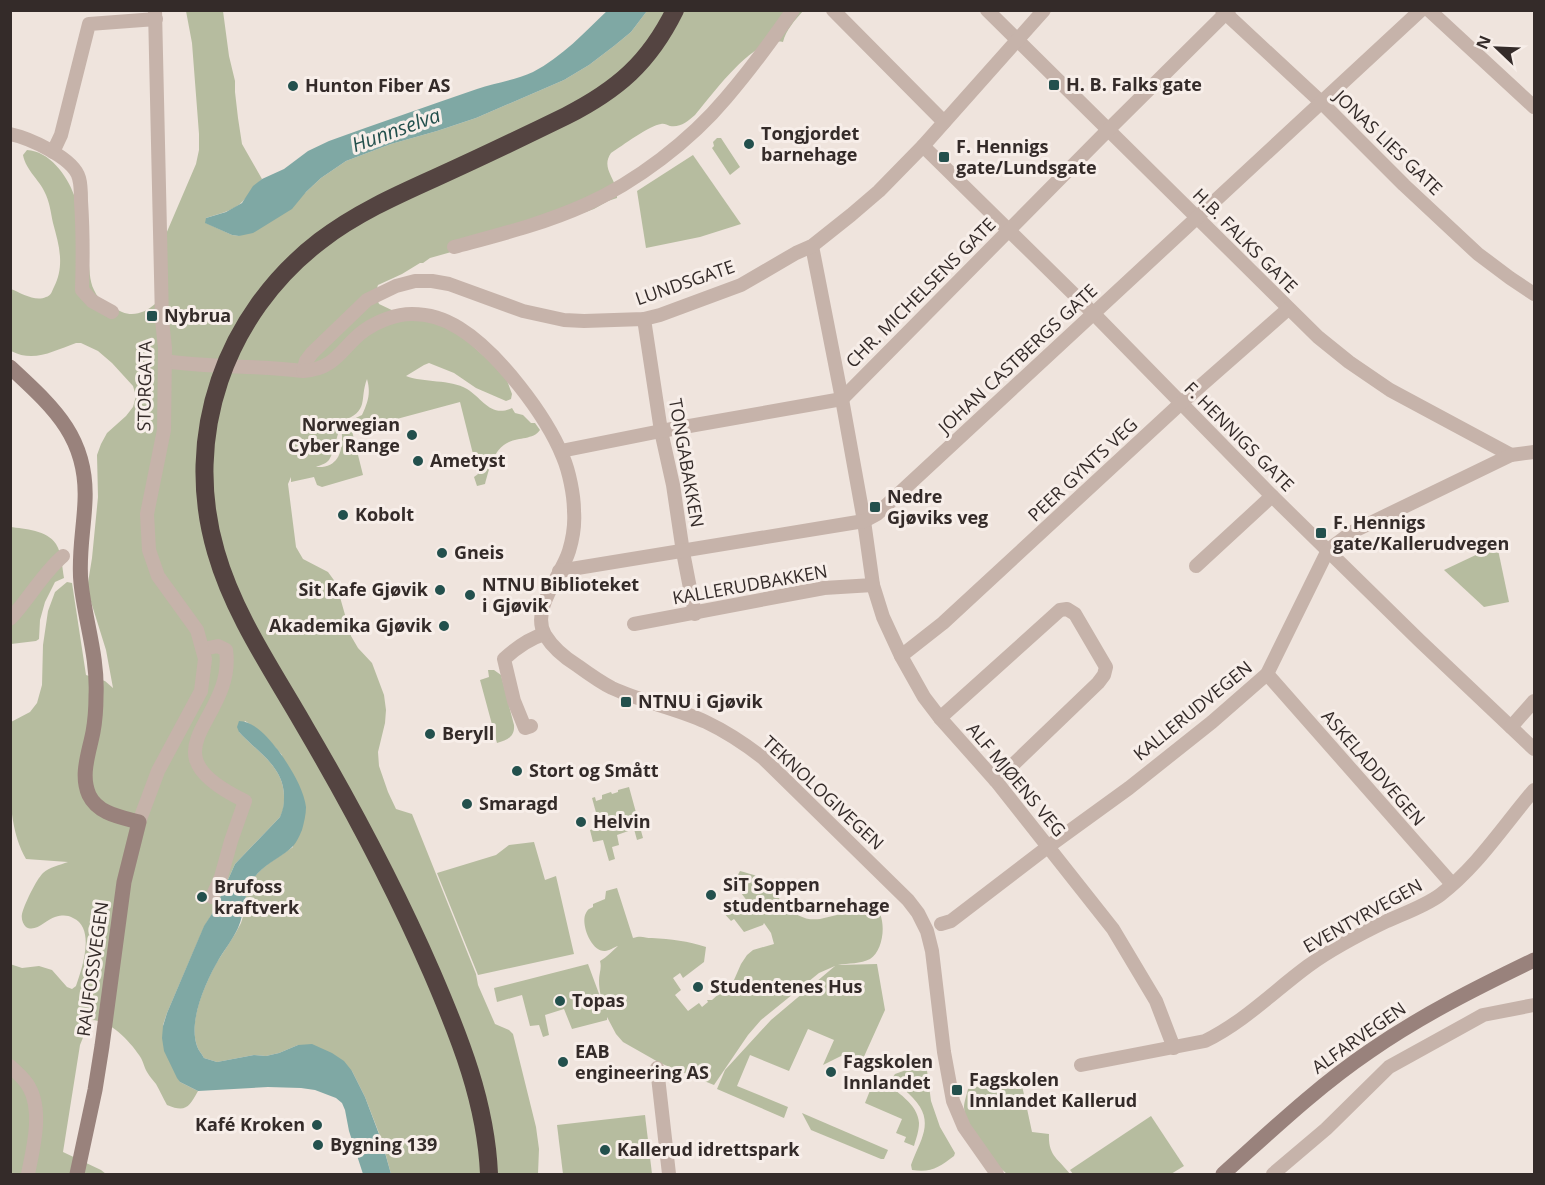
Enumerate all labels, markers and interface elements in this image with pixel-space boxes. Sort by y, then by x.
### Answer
north arrow [1467,18,1527,78]
text: N [1471,32,1496,52]
place label: H. B. Falks gate [1066,72,1202,96]
place label: Hunton Fiber AS [305,73,451,97]
marker: H. B. Falks gate [1047,78,1061,92]
marker: Hunton Fiber AS [286,79,300,93]
street label: JONAS LIES GATE [1328,83,1448,200]
water label: Hunnselva [348,101,444,158]
place label: Tongjordet barnehage [761,121,859,166]
place label: F. Hennigs gate/Lundsgate [956,134,1097,179]
marker: Tongjordet barnehage [742,137,756,151]
marker: F. Hennigs gate/Lundsgate [937,150,951,164]
street label: H.B. FALKS GATE [1188,183,1303,298]
street label: CHR. MICHELSENS GATE [840,212,1000,372]
street label: LUNDSGATE [632,254,737,310]
street label: JOHAN CASTBERGS GATE [931,278,1102,440]
place label: Nybrua [164,303,231,327]
marker: Nybrua [145,309,159,323]
street label: STORGATA [131,340,157,432]
street label: F. HENNIGS GATE [1180,376,1300,496]
street label: TONGABAKKEN [664,396,710,529]
place label: Norwegian Cyber Range [288,412,400,457]
street label: PEER GYNTS VEG [1022,412,1142,526]
marker: Norwegian Cyber Range [405,428,419,442]
place label: Ametyst [430,448,506,472]
marker: Ametyst [411,454,425,468]
place label: Nedre Gjøviks veg [887,484,988,529]
marker: Nedre Gjøviks veg [868,500,882,514]
place label: Kobolt [355,502,414,526]
marker: Kobolt [336,508,350,522]
place label: F. Hennigs gate/Kallerudvegen [1333,510,1509,555]
marker: F. Hennigs gate/Kallerudvegen [1314,526,1328,540]
place label: Gneis [454,540,504,564]
marker: Gneis [435,546,449,560]
street label: KALLERUDBAKKEN [670,559,829,609]
place label: NTNU Biblioteket i Gjøvik [482,572,639,617]
place label: Sit Kafe Gjøvik [298,577,429,601]
marker: Sit Kafe Gjøvik [433,583,447,597]
marker: NTNU Biblioteket i Gjøvik [463,588,477,602]
place label: Akademika Gjøvik [269,613,433,637]
marker: Akademika Gjøvik [437,619,451,633]
street label: KALLERUDVEGEN [1128,655,1257,765]
place label: NTNU i Gjøvik [638,689,764,713]
marker: NTNU i Gjøvik [619,695,633,709]
street label: ASKELADDVEGEN [1317,704,1431,831]
street label: ALF MJØENS VEG [962,717,1072,841]
place label: Beryll [442,721,494,745]
marker: Beryll [423,727,437,741]
street label: TEKNOLOGIVEGEN [758,730,889,855]
place label: Stort og Smått [529,758,659,782]
marker: Stort og Smått [510,764,524,778]
place label: Smaragd [479,791,558,815]
marker: Smaragd [460,797,474,811]
place label: Helvin [593,809,650,833]
marker: Helvin [574,815,588,829]
place label: SiT Soppen studentbarnehage [723,872,890,917]
street label: EVENTYRVEGEN [1299,872,1426,958]
place label: Brufoss kraftverk [214,874,300,919]
marker: SiT Soppen studentbarnehage [704,888,718,902]
marker: Brufoss kraftverk [195,890,209,904]
street label: RAUFOSSVEGEN [71,900,113,1038]
place label: Studentenes Hus [710,974,863,998]
marker: Studentenes Hus [691,980,705,994]
place label: Topas [572,988,625,1012]
marker: Topas [553,994,567,1008]
street label: ALFARVEGEN [1307,996,1410,1079]
place label: EAB engineering AS [575,1039,709,1084]
place label: Fagskolen Innlandet [843,1049,933,1094]
marker: EAB engineering AS [556,1055,570,1069]
marker: Fagskolen Innlandet [824,1065,838,1079]
place label: Fagskolen Innlandet Kallerud [969,1067,1137,1112]
marker: Fagskolen Innlandet Kallerud [950,1083,964,1097]
place label: Kafé Kroken [195,1112,305,1136]
marker: Kafé Kroken [310,1118,324,1132]
place label: Bygning 139 [330,1132,437,1156]
place label: Kallerud idrettspark [617,1137,800,1161]
marker: Bygning 139 [311,1138,325,1152]
marker: Kallerud idrettspark [598,1143,612,1157]

